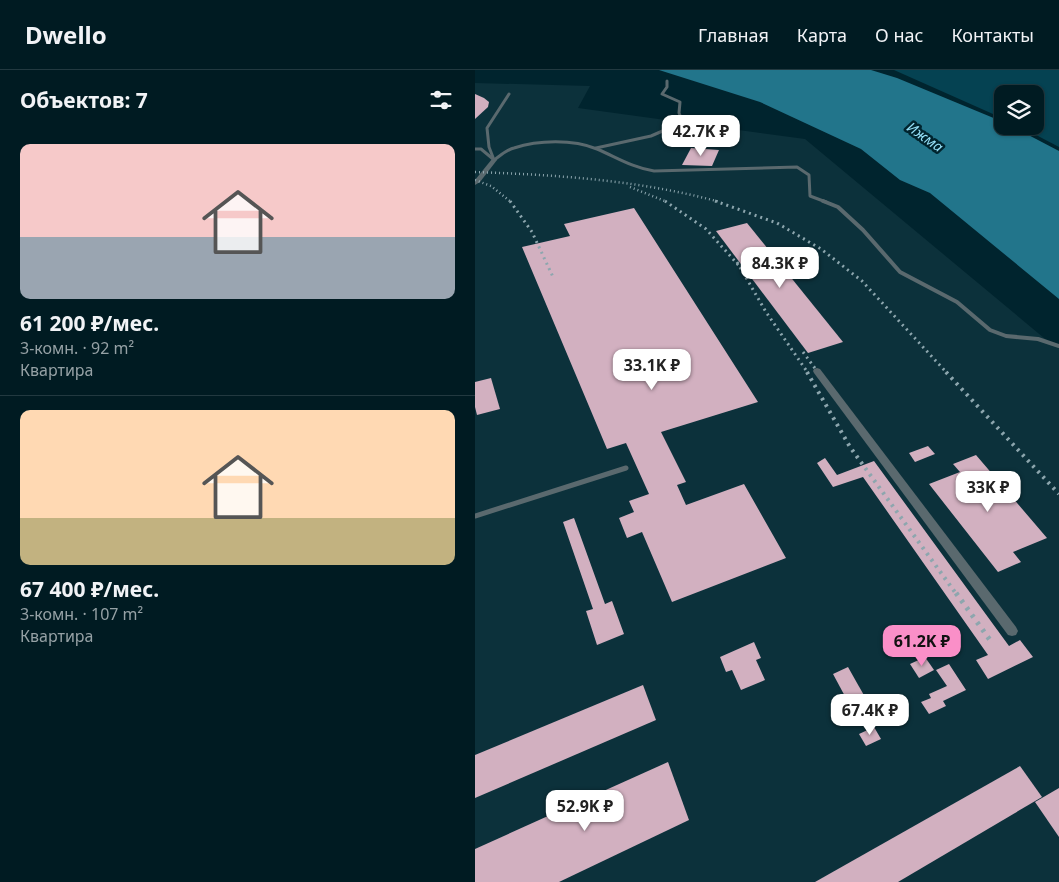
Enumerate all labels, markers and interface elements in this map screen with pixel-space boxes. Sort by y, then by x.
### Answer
text: Dwello [25,18,107,51]
text: Главная [698,23,769,47]
text: Карта [797,23,847,47]
text: О нас [875,23,923,47]
text: Контакты [951,23,1034,47]
map controls [994,85,1044,135]
button: layers [994,85,1044,135]
text: Объектов: 7 [20,86,148,114]
icon: filters [427,86,455,114]
pin: 42.7K ₽ [655,114,747,157]
water label: Ижма [903,117,947,156]
text: 42.7K ₽ [673,120,729,142]
icon: home [193,177,283,267]
pin: 84.3K ₽ [734,246,826,289]
text: 84.3K ₽ [752,252,808,274]
text: 61 200 ₽/мес. [20,309,159,337]
text: 3-комн. · 92 m² [20,337,134,359]
pin: 33.1K ₽ [606,348,698,391]
text: 33.1K ₽ [624,354,680,376]
text: Квартира [20,359,94,381]
icon: home [193,442,283,532]
pin: 33K ₽ [953,470,1023,513]
text: 33K ₽ [967,476,1009,498]
text: 67 400 ₽/мес. [20,575,159,603]
text: 3-комн. · 107 m² [20,603,143,625]
pin: 61.2K ₽ [876,624,968,667]
text: Квартира [20,625,94,647]
text: 61.2K ₽ [894,630,950,652]
pin: 67.4K ₽ [824,694,916,736]
text: 67.4K ₽ [842,699,898,721]
pin: 52.9K ₽ [539,790,631,832]
text: 52.9K ₽ [557,795,613,817]

